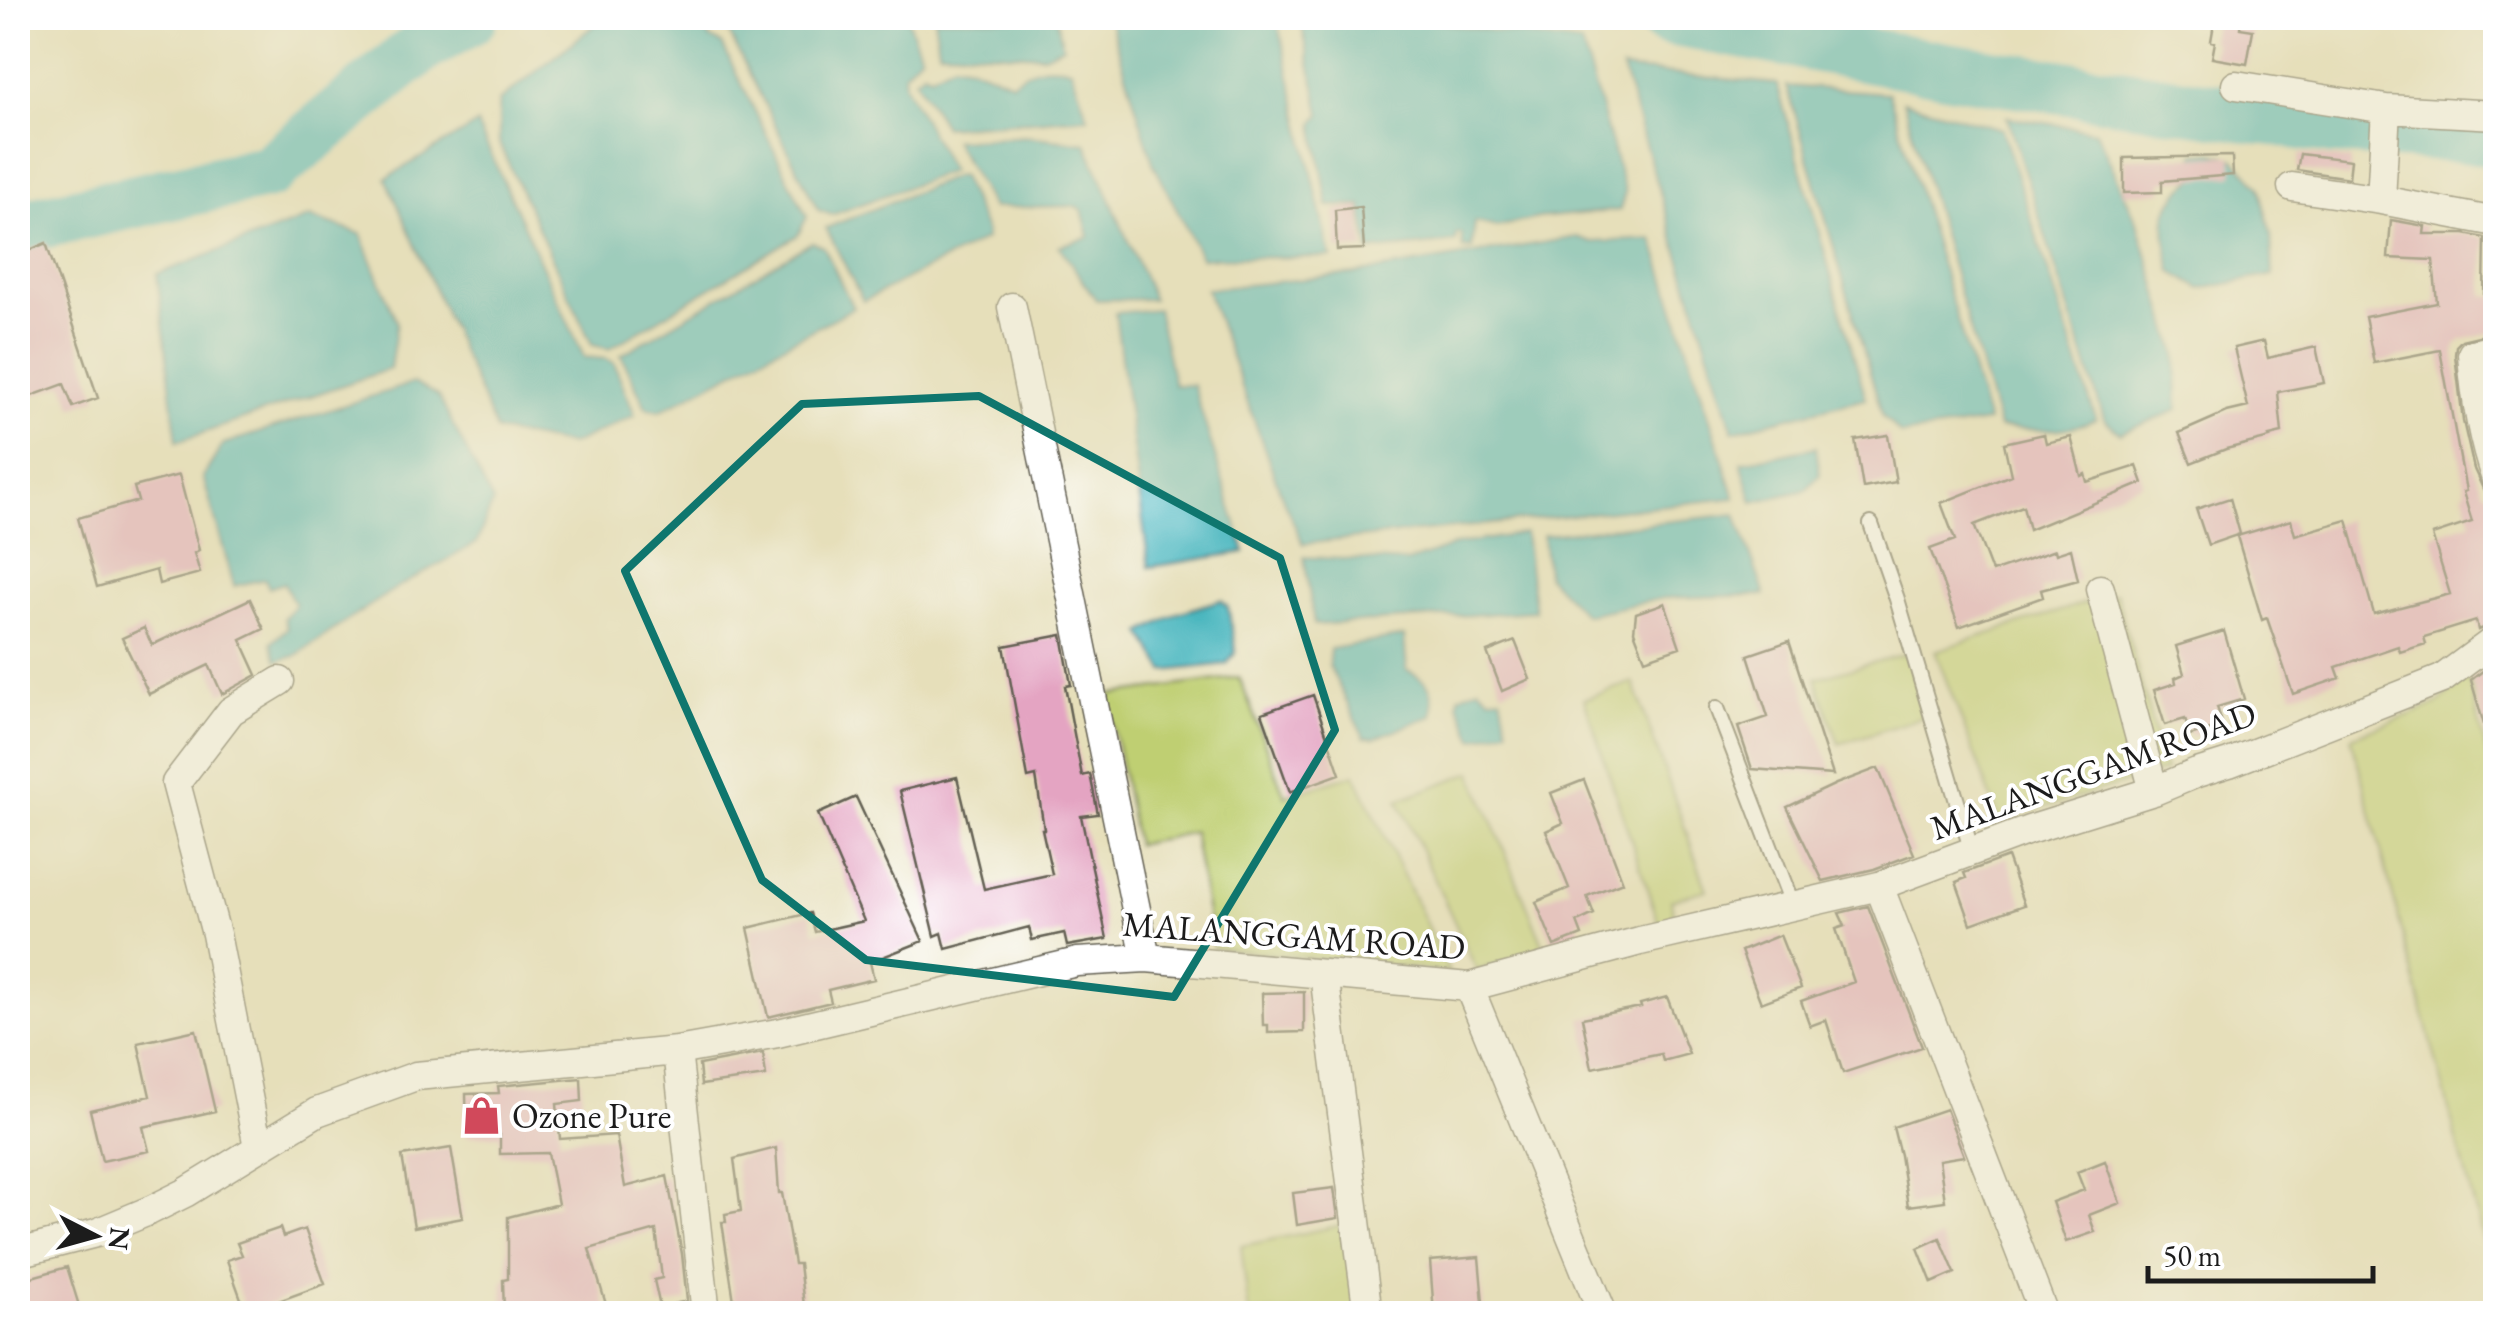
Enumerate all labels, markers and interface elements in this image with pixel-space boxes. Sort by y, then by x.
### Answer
street label: MALANGGAM ROAD [1924,690,2262,850]
street label: MALANGGAM ROAD [1121,901,1467,969]
place label: Ozone Pure [512,1093,671,1138]
shop icon: Ozone Pure [461,1094,503,1136]
north arrow [45,1186,145,1286]
scale bar [2148,1221,2373,1283]
text: N [101,1225,139,1252]
text: 50 m [2163,1236,2221,1275]

